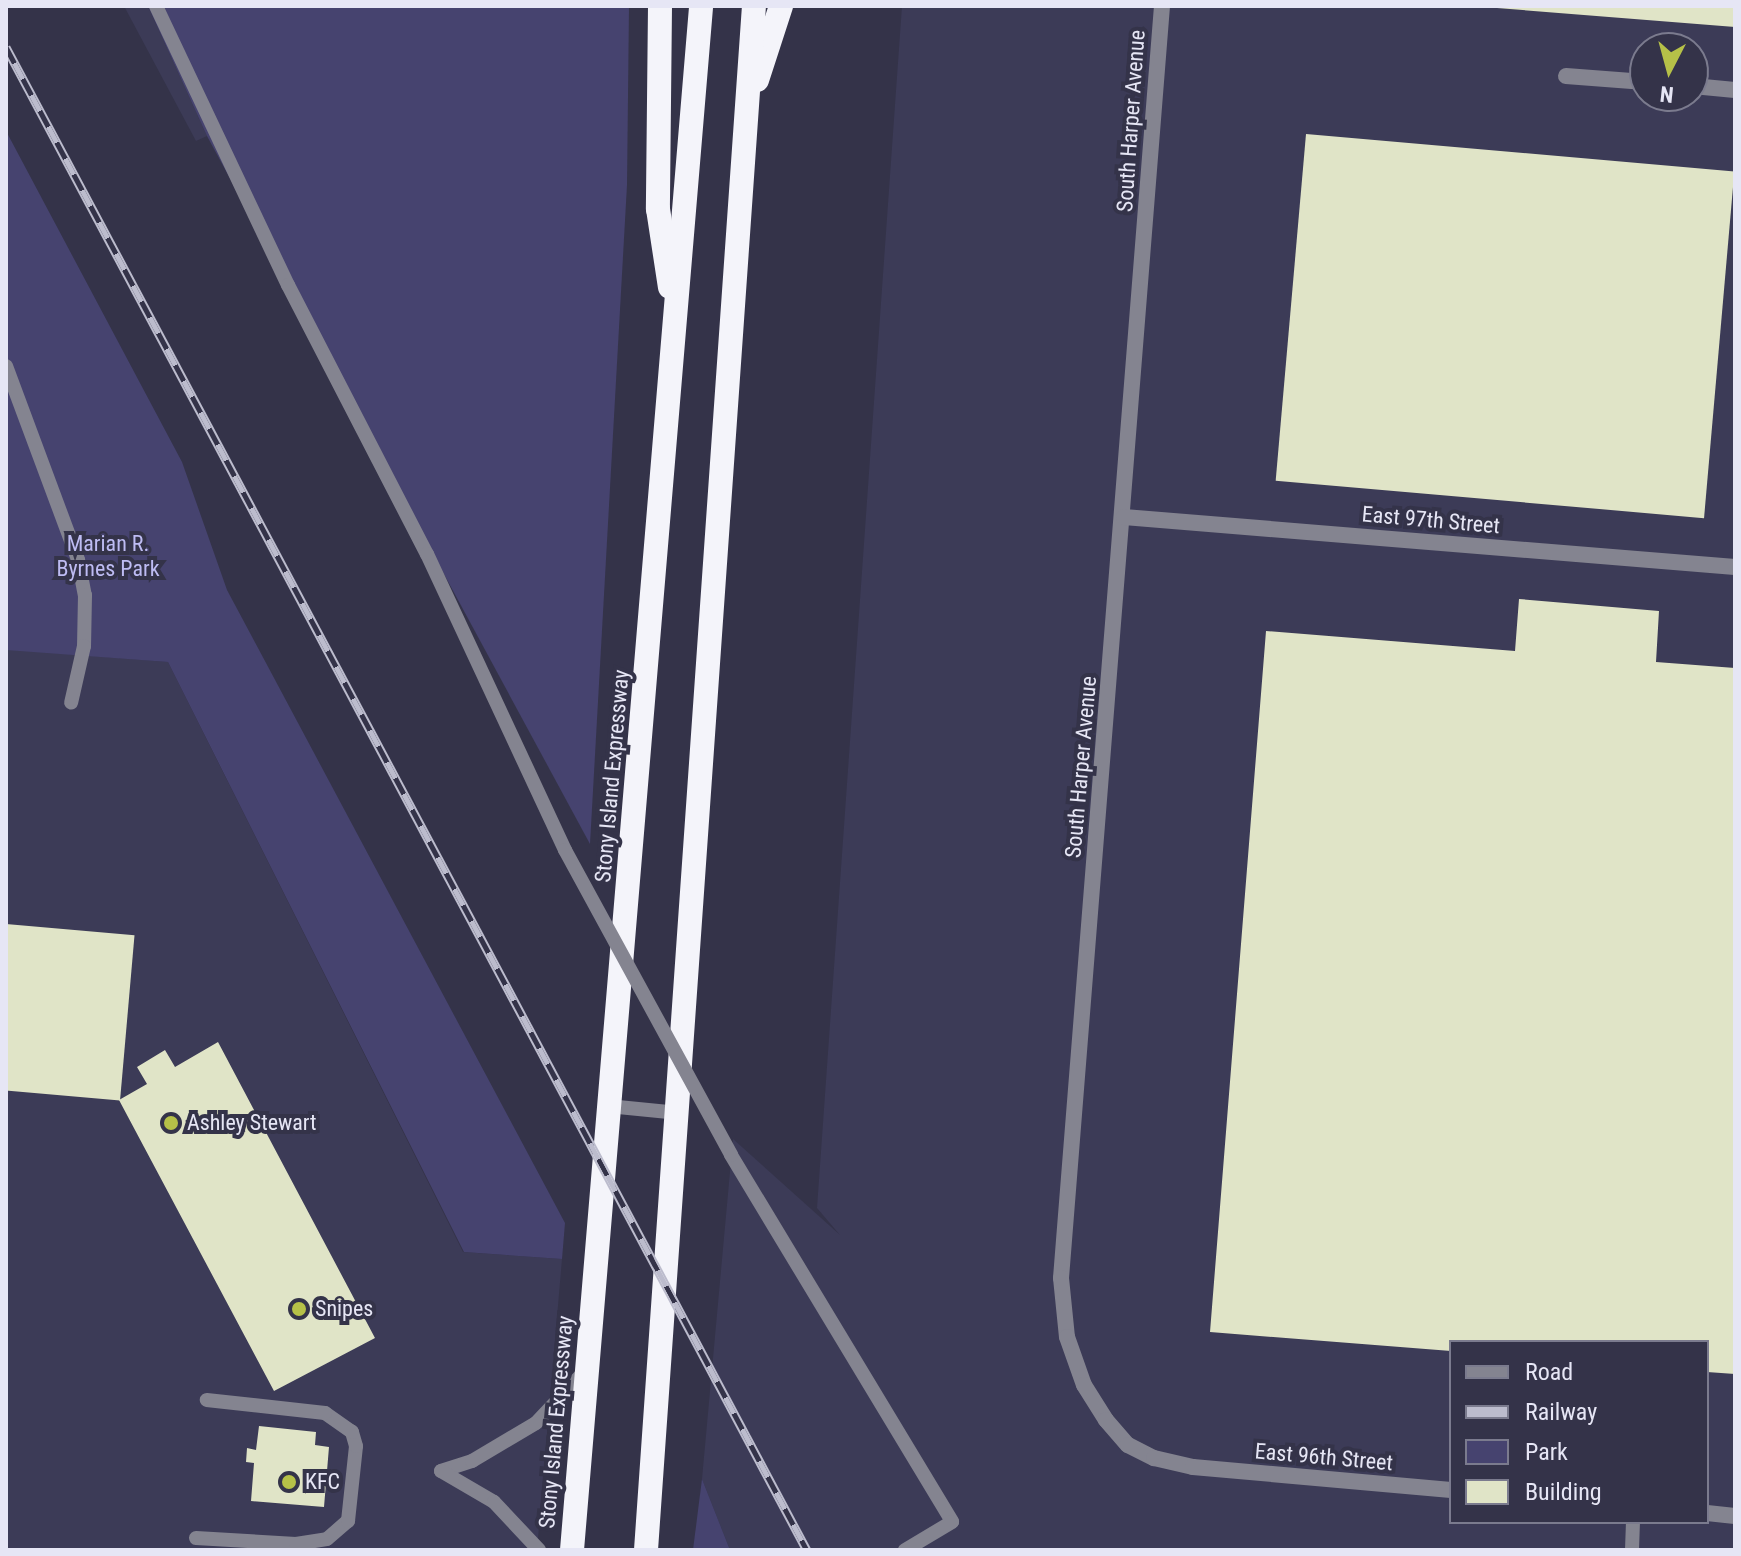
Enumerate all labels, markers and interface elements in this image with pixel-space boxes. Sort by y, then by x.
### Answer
street label: South Harper Avenue [1111,29,1151,213]
north arrow [1629,32,1709,112]
text: N [1659,81,1675,108]
street label: East 97th Street [1361,501,1501,539]
park label: Marian R. Byrnes Park [56,530,160,582]
street label: Stony Island Expressway [590,668,634,884]
street label: South Harper Avenue [1060,675,1102,859]
place label: Ashley Stewart [187,1110,317,1136]
marker: Ashley Stewart [162,1114,180,1132]
place label: Snipes [315,1296,373,1322]
marker: Snipes [290,1300,308,1318]
street label: Stony Island Expressway [534,1314,578,1530]
legend [1449,1340,1709,1524]
text: Road [1525,1358,1573,1386]
text: Railway [1525,1398,1597,1426]
street label: East 96th Street [1254,1438,1394,1476]
text: Park [1525,1438,1568,1466]
place label: KFC [305,1469,340,1495]
marker: KFC [280,1473,298,1491]
text: Building [1525,1478,1602,1506]

